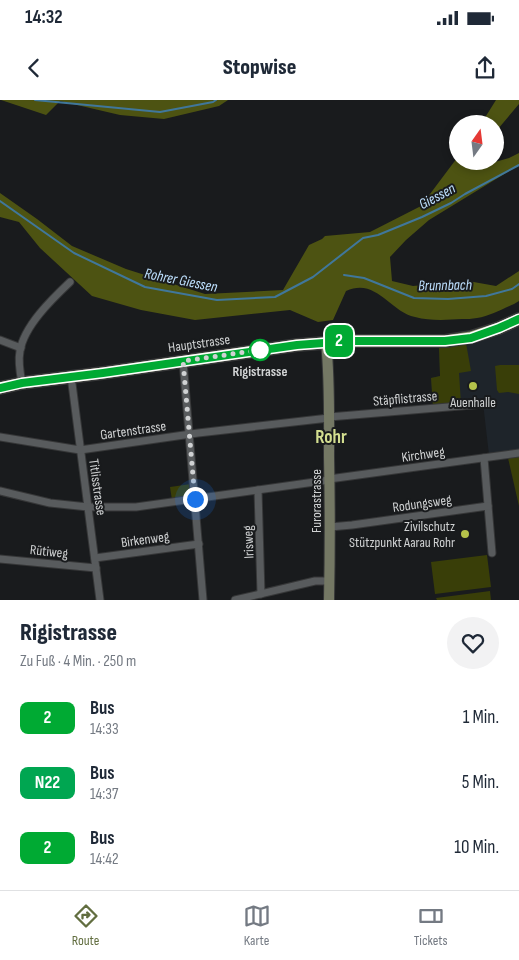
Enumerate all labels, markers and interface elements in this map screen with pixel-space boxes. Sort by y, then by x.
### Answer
text: 14:32 [25,6,63,29]
icon: back [20,54,48,82]
text: Stopwise [223,54,296,81]
icon: share [471,54,499,82]
north arrow [449,115,504,170]
map controls [449,115,504,170]
water label: Giessen [416,179,459,214]
water label: Rohrer Giessen [143,264,219,297]
water label: Brunnbach [418,276,472,295]
line badge: 2 [323,325,355,357]
text: 2 [335,330,343,351]
street label: Hauptstrasse [167,331,231,356]
marker: Rigistrasse [249,339,271,361]
place label: Rigistrasse [233,363,287,380]
marker: Auenhalle [467,380,479,392]
street label: Stäpflistrasse [372,387,438,410]
place label: Auenhalle [449,394,496,411]
street label: Gartenstrasse [99,417,167,444]
district label: Rohr [315,426,347,449]
street label: Kirchweg [400,443,446,466]
street label: Titlisstrasse [85,458,110,516]
street label: Furorastrasse [308,469,325,533]
your location [183,487,208,512]
street label: Rodungsweg [391,491,453,516]
place label: Zivilschutz Stützpunkt Aarau Rohr [349,518,455,551]
street label: Irisweg [239,525,258,559]
street label: Birkenweg [120,528,171,551]
marker: Zivilschutz Stützpunkt Aarau Rohr [459,528,471,540]
street label: Rütiweg [29,541,69,562]
button: heart [447,617,499,669]
text: Rigistrasse [20,618,117,647]
text: Zu Fuß · 4 Min. · 250 m [20,652,136,671]
text: Bus [90,697,115,720]
text: 1 Min. [463,706,499,729]
text: 2 [44,707,51,728]
text: 14:33 [90,720,119,739]
text: Bus [90,762,115,785]
text: 5 Min. [462,771,499,794]
text: N22 [35,772,60,793]
text: 14:37 [90,785,118,804]
text: Bus [90,827,115,850]
text: 10 Min. [454,836,499,859]
text: 2 [44,837,51,858]
text: 14:42 [90,850,119,869]
tab: Route [72,902,100,949]
tab: Karte [243,902,271,949]
tab: Tickets [414,902,447,949]

